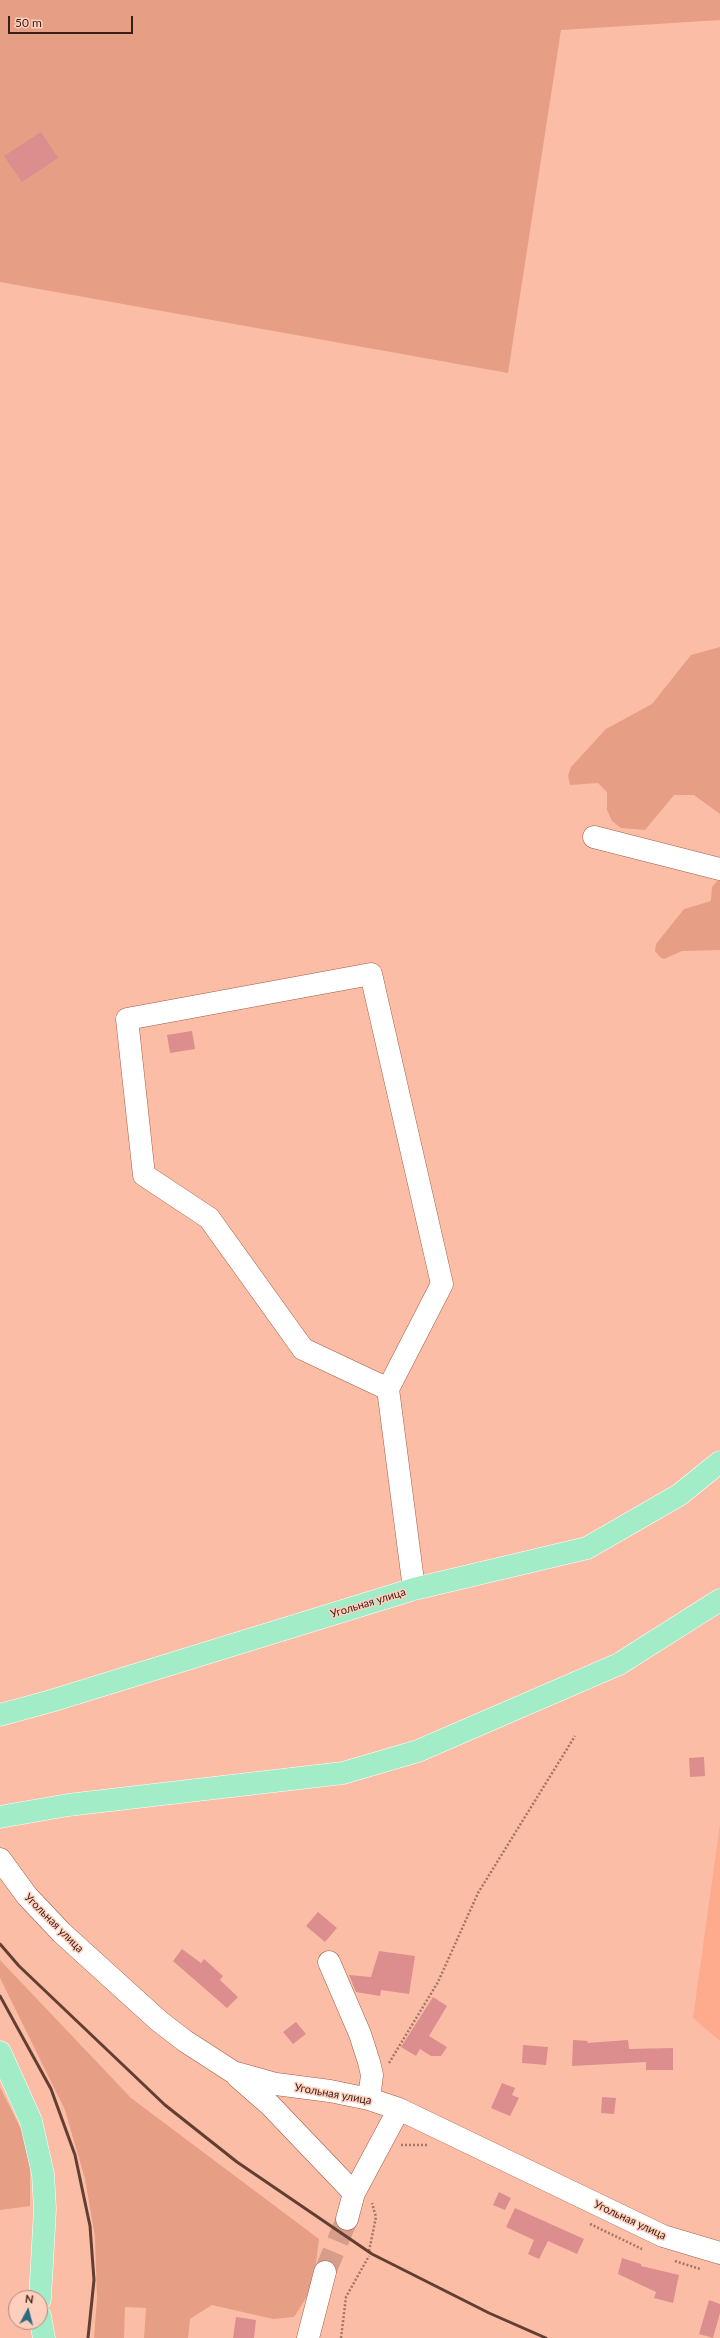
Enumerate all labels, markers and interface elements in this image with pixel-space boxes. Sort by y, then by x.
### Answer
scale bar [10,8,135,34]
text: 50 m [15,15,42,30]
street label: Угольная улица [329,1585,407,1621]
street label: Угольная улица [22,1891,86,1955]
street label: Угольная улица [293,2081,373,2107]
street label: Угольная улица [592,2198,668,2242]
north arrow [8,2290,48,2330]
text: N [24,2292,34,2306]

